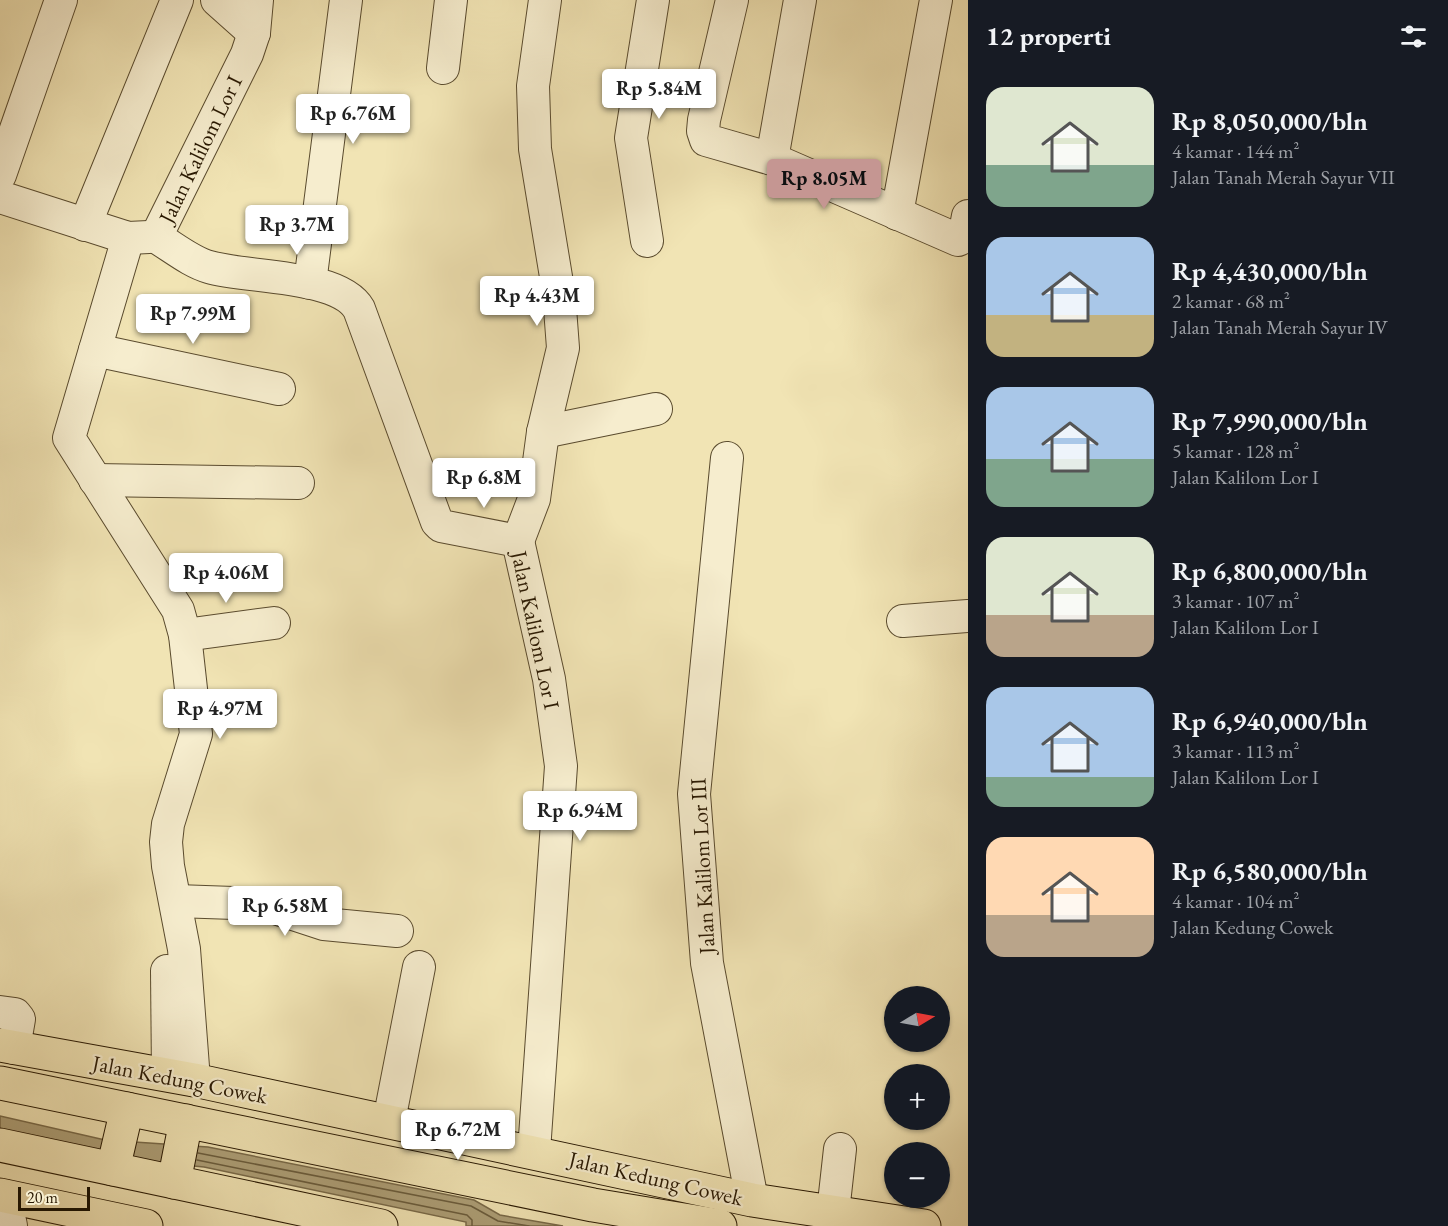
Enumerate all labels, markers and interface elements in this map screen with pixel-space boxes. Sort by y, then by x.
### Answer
text: 12 properti [986,19,1111,53]
icon: filters [1397,20,1430,53]
pin: Rp 5.84M [597,69,721,120]
street label: Jalan Kalilom Lor I [151,70,249,230]
text: Rp 5.84M [616,75,702,101]
pin: Rp 6.76M [291,94,415,145]
text: Rp 6.76M [310,100,396,126]
text: Rp 8,050,000/bln [1172,104,1368,138]
icon: home [1034,111,1106,183]
text: 4 kamar · 144 m² [1172,138,1300,164]
pin: Rp 8.05M [762,159,886,210]
text: Jalan Tanah Merah Sayur VII [1172,164,1395,190]
text: Rp 8.05M [781,165,867,191]
pin: Rp 3.7M [242,205,352,256]
text: Rp 3.7M [259,211,335,237]
text: Rp 4,430,000/bln [1172,254,1368,288]
icon: home [1034,261,1106,333]
pin: Rp 4.43M [475,276,599,327]
text: Rp 4.43M [494,282,580,308]
text: 2 kamar · 68 m² [1172,288,1290,314]
pin: Rp 7.99M [131,294,255,345]
text: Rp 7.99M [150,300,236,326]
text: Jalan Tanah Merah Sayur IV [1172,314,1388,340]
text: Rp 7,990,000/bln [1172,404,1368,438]
icon: home [1034,411,1106,483]
text: 5 kamar · 128 m² [1172,438,1300,464]
pin: Rp 6.8M [429,458,539,509]
text: Rp 6.8M [446,464,522,490]
text: Jalan Kalilom Lor I [1172,464,1319,490]
street label: Jalan Kalilom Lor I [504,546,567,713]
pin: Rp 4.06M [164,553,288,604]
text: Rp 6,800,000/bln [1172,554,1368,588]
text: Rp 4.06M [183,559,269,585]
icon: home [1034,561,1106,633]
text: 3 kamar · 107 m² [1172,588,1300,614]
text: Jalan Kalilom Lor I [1172,614,1319,640]
pin: Rp 4.97M [158,689,282,740]
text: Rp 4.97M [177,695,263,721]
text: Rp 6,940,000/bln [1172,704,1368,738]
icon: home [1034,711,1106,783]
text: 3 kamar · 113 m² [1172,738,1300,764]
text: Jalan Kalilom Lor I [1172,764,1319,790]
street label: Jalan Kalilom Lor III [683,777,722,957]
pin: Rp 6.94M [518,791,642,842]
text: Rp 6.94M [537,797,623,823]
text: Rp 6,580,000/bln [1172,854,1368,888]
icon: home [1034,861,1106,933]
pin: Rp 6.58M [223,886,347,937]
text: 4 kamar · 104 m² [1172,888,1300,914]
text: Rp 6.58M [242,892,328,918]
text: Jalan Kedung Cowek [1172,914,1333,940]
north arrow [884,986,950,1052]
map controls [884,986,950,1208]
street label: Jalan Kedung Cowek [88,1048,270,1111]
button: + [884,1064,950,1130]
pin: Rp 6.72M [396,1110,520,1161]
text: Rp 6.72M [415,1116,501,1142]
button: − [884,1142,950,1208]
street label: Jalan Kedung Cowek [564,1144,746,1213]
scale bar [18,1184,90,1212]
text: 20 m [27,1187,58,1208]

